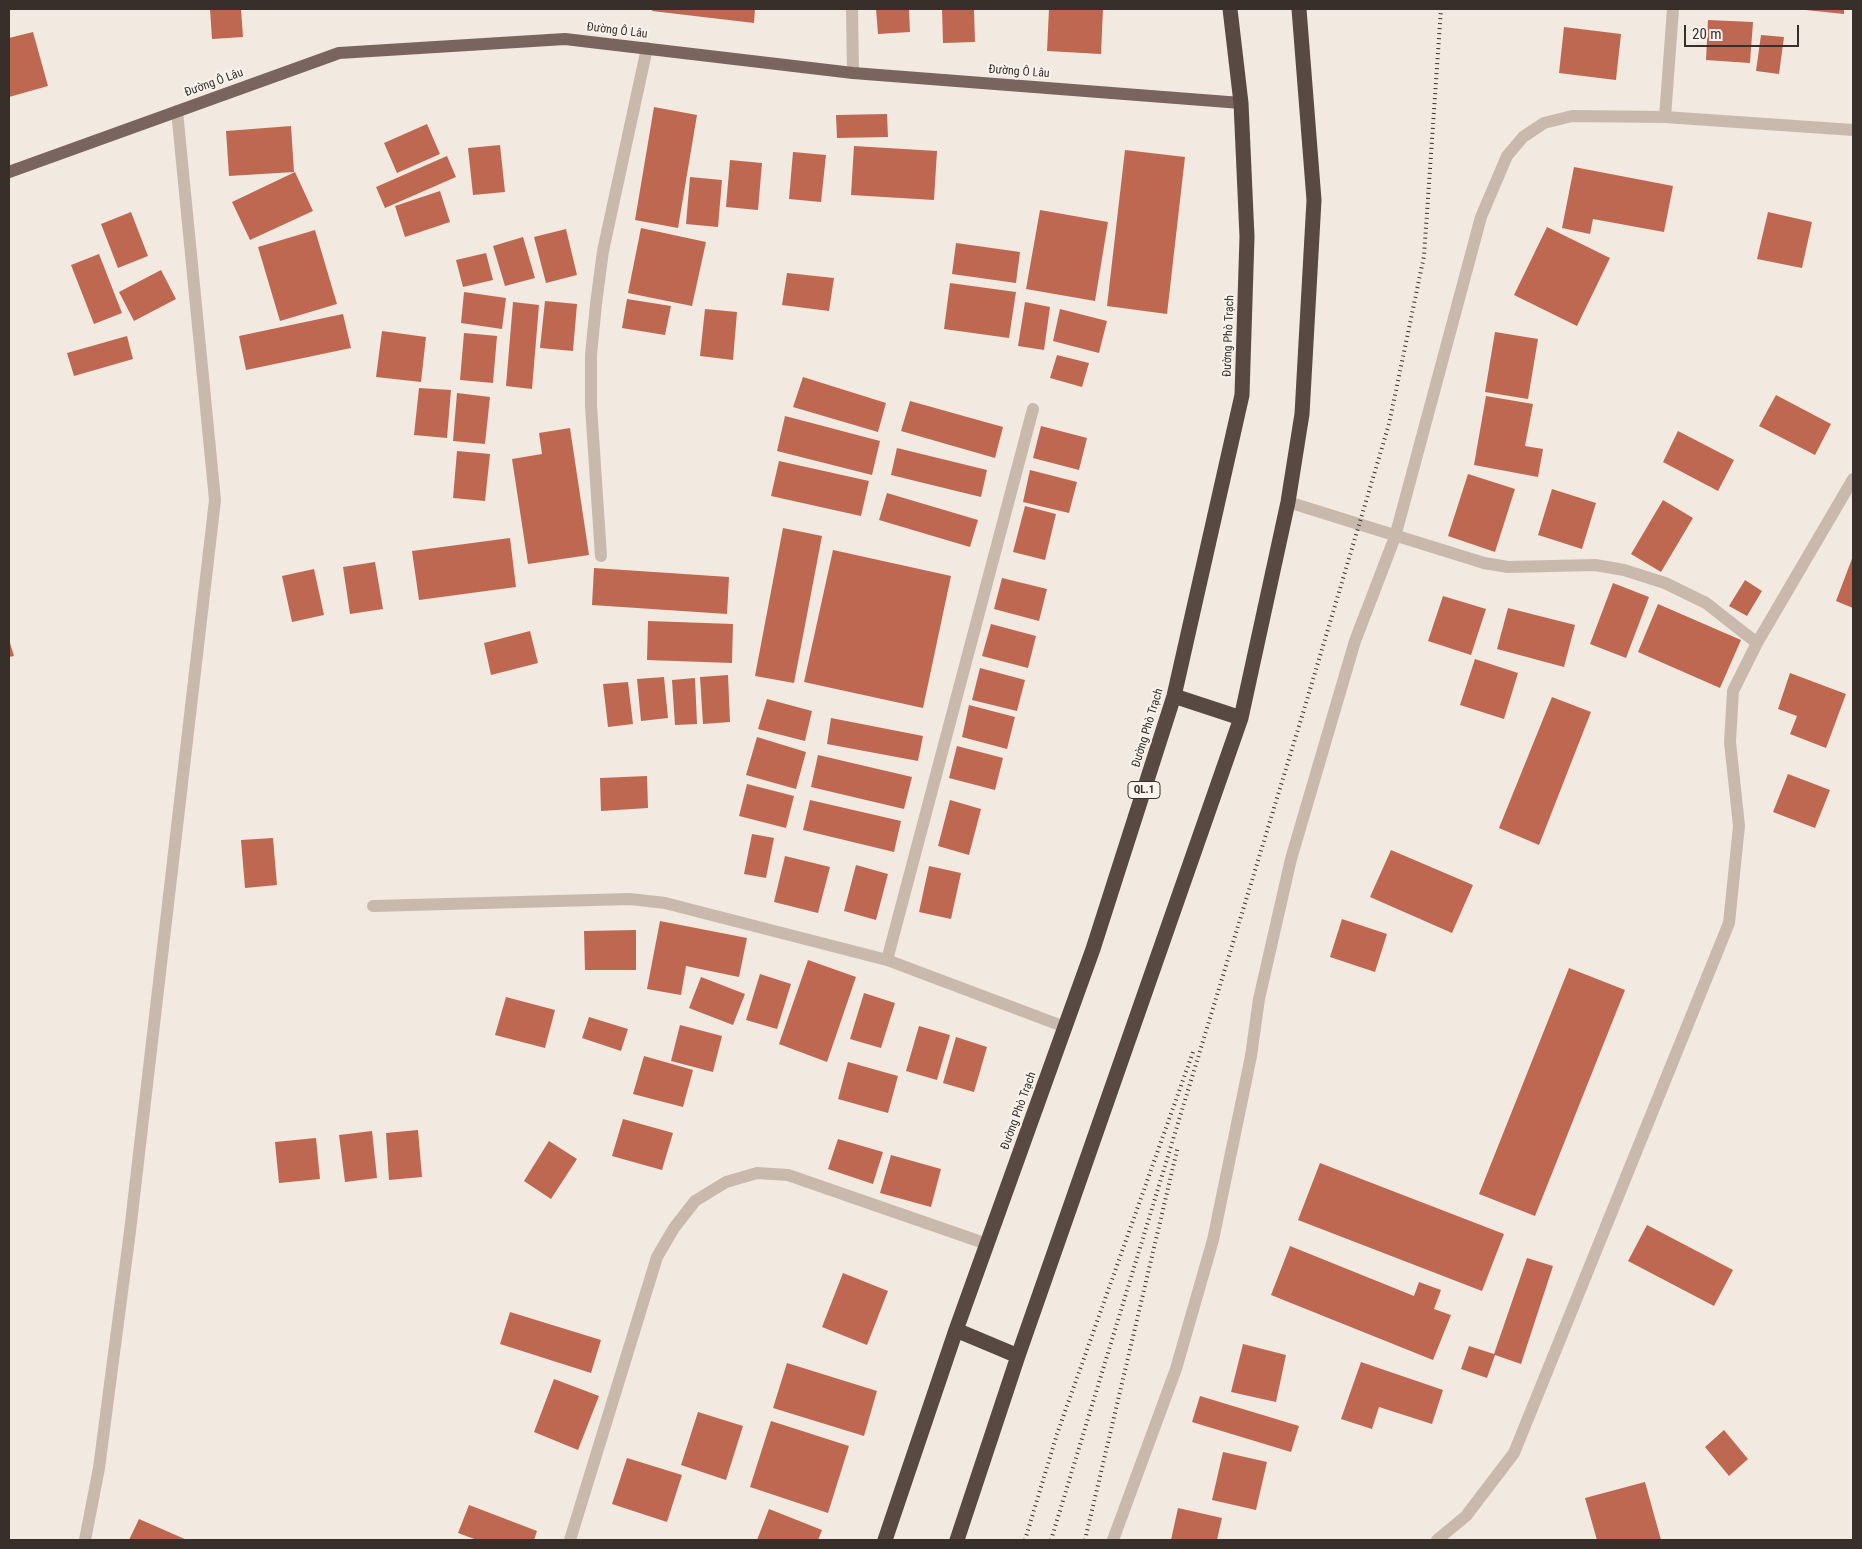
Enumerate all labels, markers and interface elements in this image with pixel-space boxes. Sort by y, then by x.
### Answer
scale bar [1687,15,1802,47]
street label: Đường Ô Lâu [586,20,648,42]
text: 20 m [1692,25,1722,43]
street label: Đường Ô Lâu [988,63,1050,81]
street label: Đường Ô Lâu [183,66,245,100]
street label: Đường Phò Trạch [1220,295,1238,377]
street label: Đường Phò Trạch [1129,687,1167,769]
road number: QL.1 [1128,782,1160,798]
street label: Đường Phò Trạch [998,1070,1040,1152]

